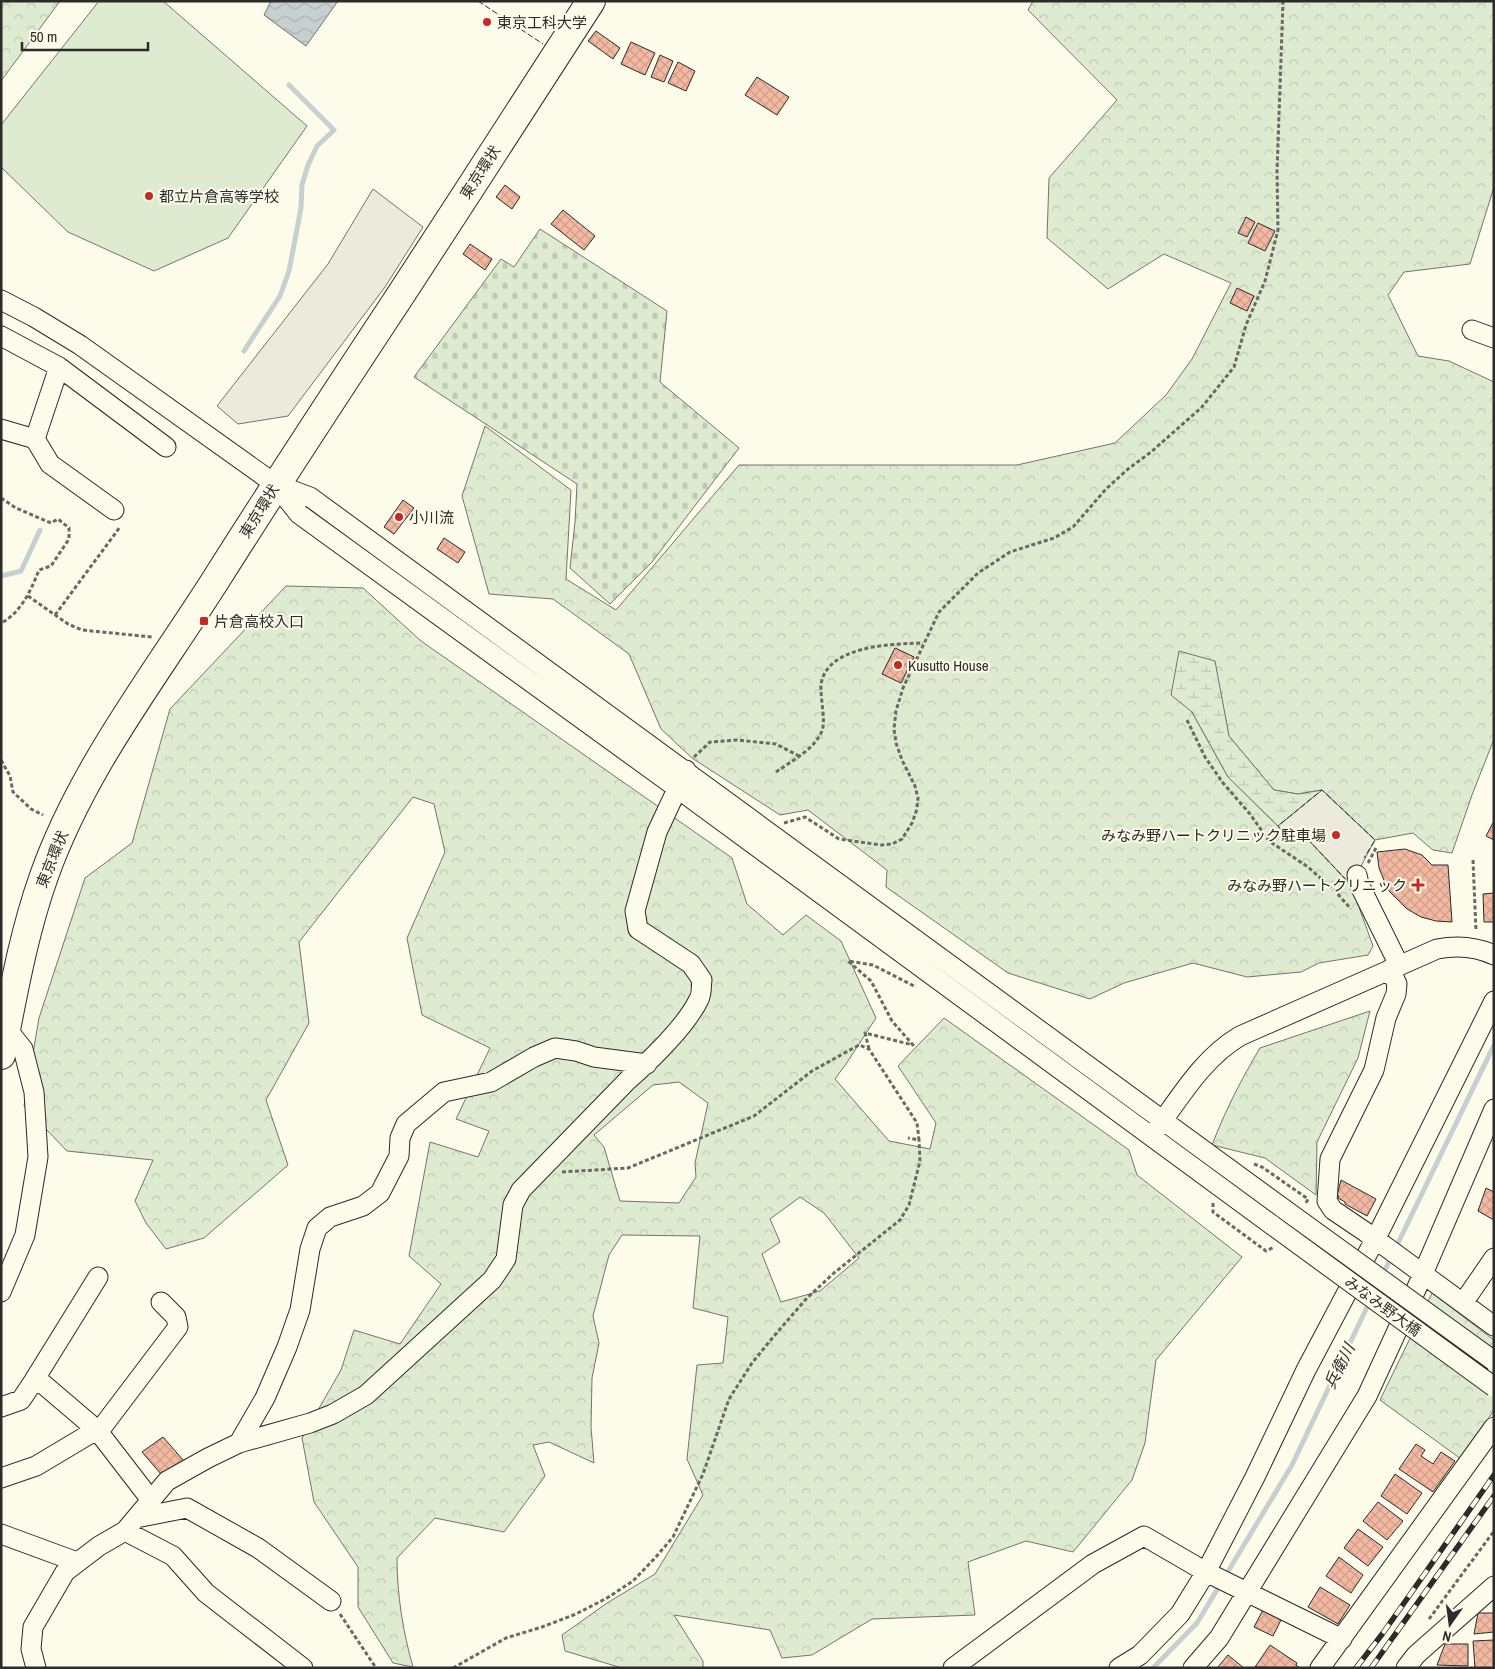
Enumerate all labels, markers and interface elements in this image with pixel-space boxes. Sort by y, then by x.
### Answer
place label: 東京工科大学 [497,12,587,33]
marker: 東京工科大学 [481,16,493,28]
scale bar [22,20,149,52]
text: 50 m [30,26,57,47]
street label: 東京環状 [455,141,505,203]
place label: 都立片倉高等学校 [159,186,279,207]
marker: 都立片倉高等学校 [143,190,155,202]
street label: 東京環状 [234,480,284,542]
place label: 小川流 [409,507,454,528]
marker: 小川流 [393,511,405,523]
place label: 片倉高校入口 [214,611,304,632]
marker: 片倉高校入口 [198,615,210,627]
place label: Kusutto House [908,655,989,676]
marker: Kusutto House [892,659,904,671]
place label: みなみ野ハートクリニック駐車場 [1101,825,1326,846]
street label: 東京環状 [31,827,73,891]
marker: みなみ野ハートクリニック駐車場 [1330,829,1342,841]
place label: みなみ野ハートクリニック [1227,875,1407,896]
marker: みなみ野ハートクリニック [1411,878,1425,892]
street label: みなみ野大橋 [1340,1271,1426,1341]
water label: 兵衛川 [1319,1338,1360,1392]
north arrow [1425,1599,1475,1649]
text: N [1441,1627,1453,1646]

